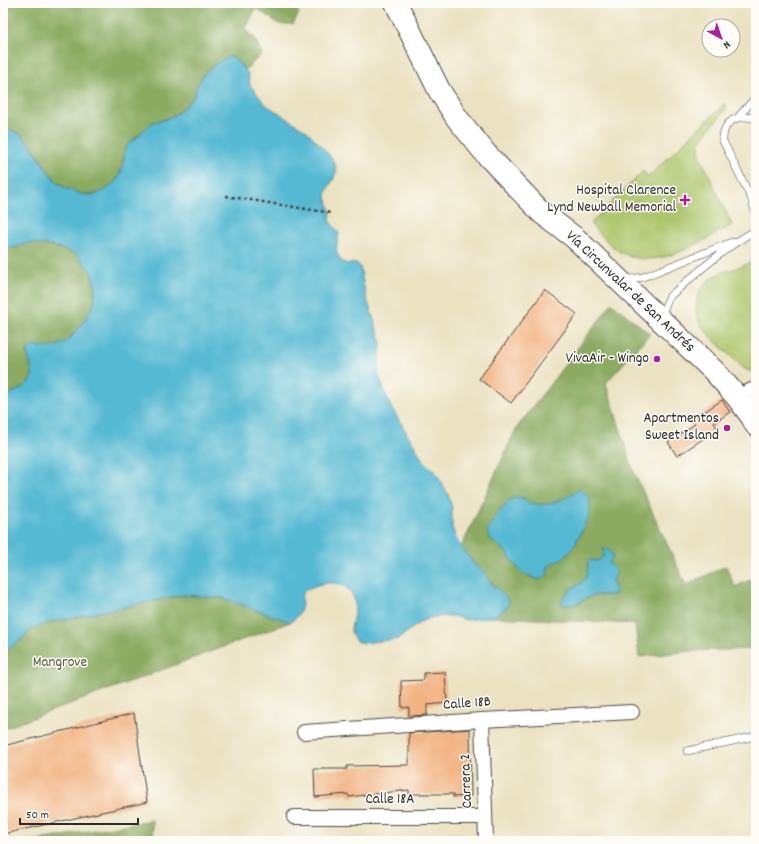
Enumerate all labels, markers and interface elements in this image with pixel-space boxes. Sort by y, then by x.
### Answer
north arrow [701,18,741,58]
text: N [718,36,733,52]
place label: Hospital Clarence Lynd Newball Memorial [547,180,676,219]
marker: Hospital Clarence Lynd Newball Memorial [679,194,691,206]
street label: Vía Circunvalar de San Andrés [560,226,700,358]
place label: VivaAir - Wingo [566,348,649,370]
marker: VivaAir - Wingo [652,354,662,364]
place label: Apartmentos Sweet Island [643,408,719,447]
marker: Apartmentos Sweet Island [722,423,732,433]
park label: Mangrove [33,652,88,674]
street label: Calle 18B [442,691,492,717]
street label: Carrera 2 [455,753,479,809]
street label: Calle 18A [365,789,415,811]
scale bar [20,800,138,826]
text: 50 m [26,807,49,824]

